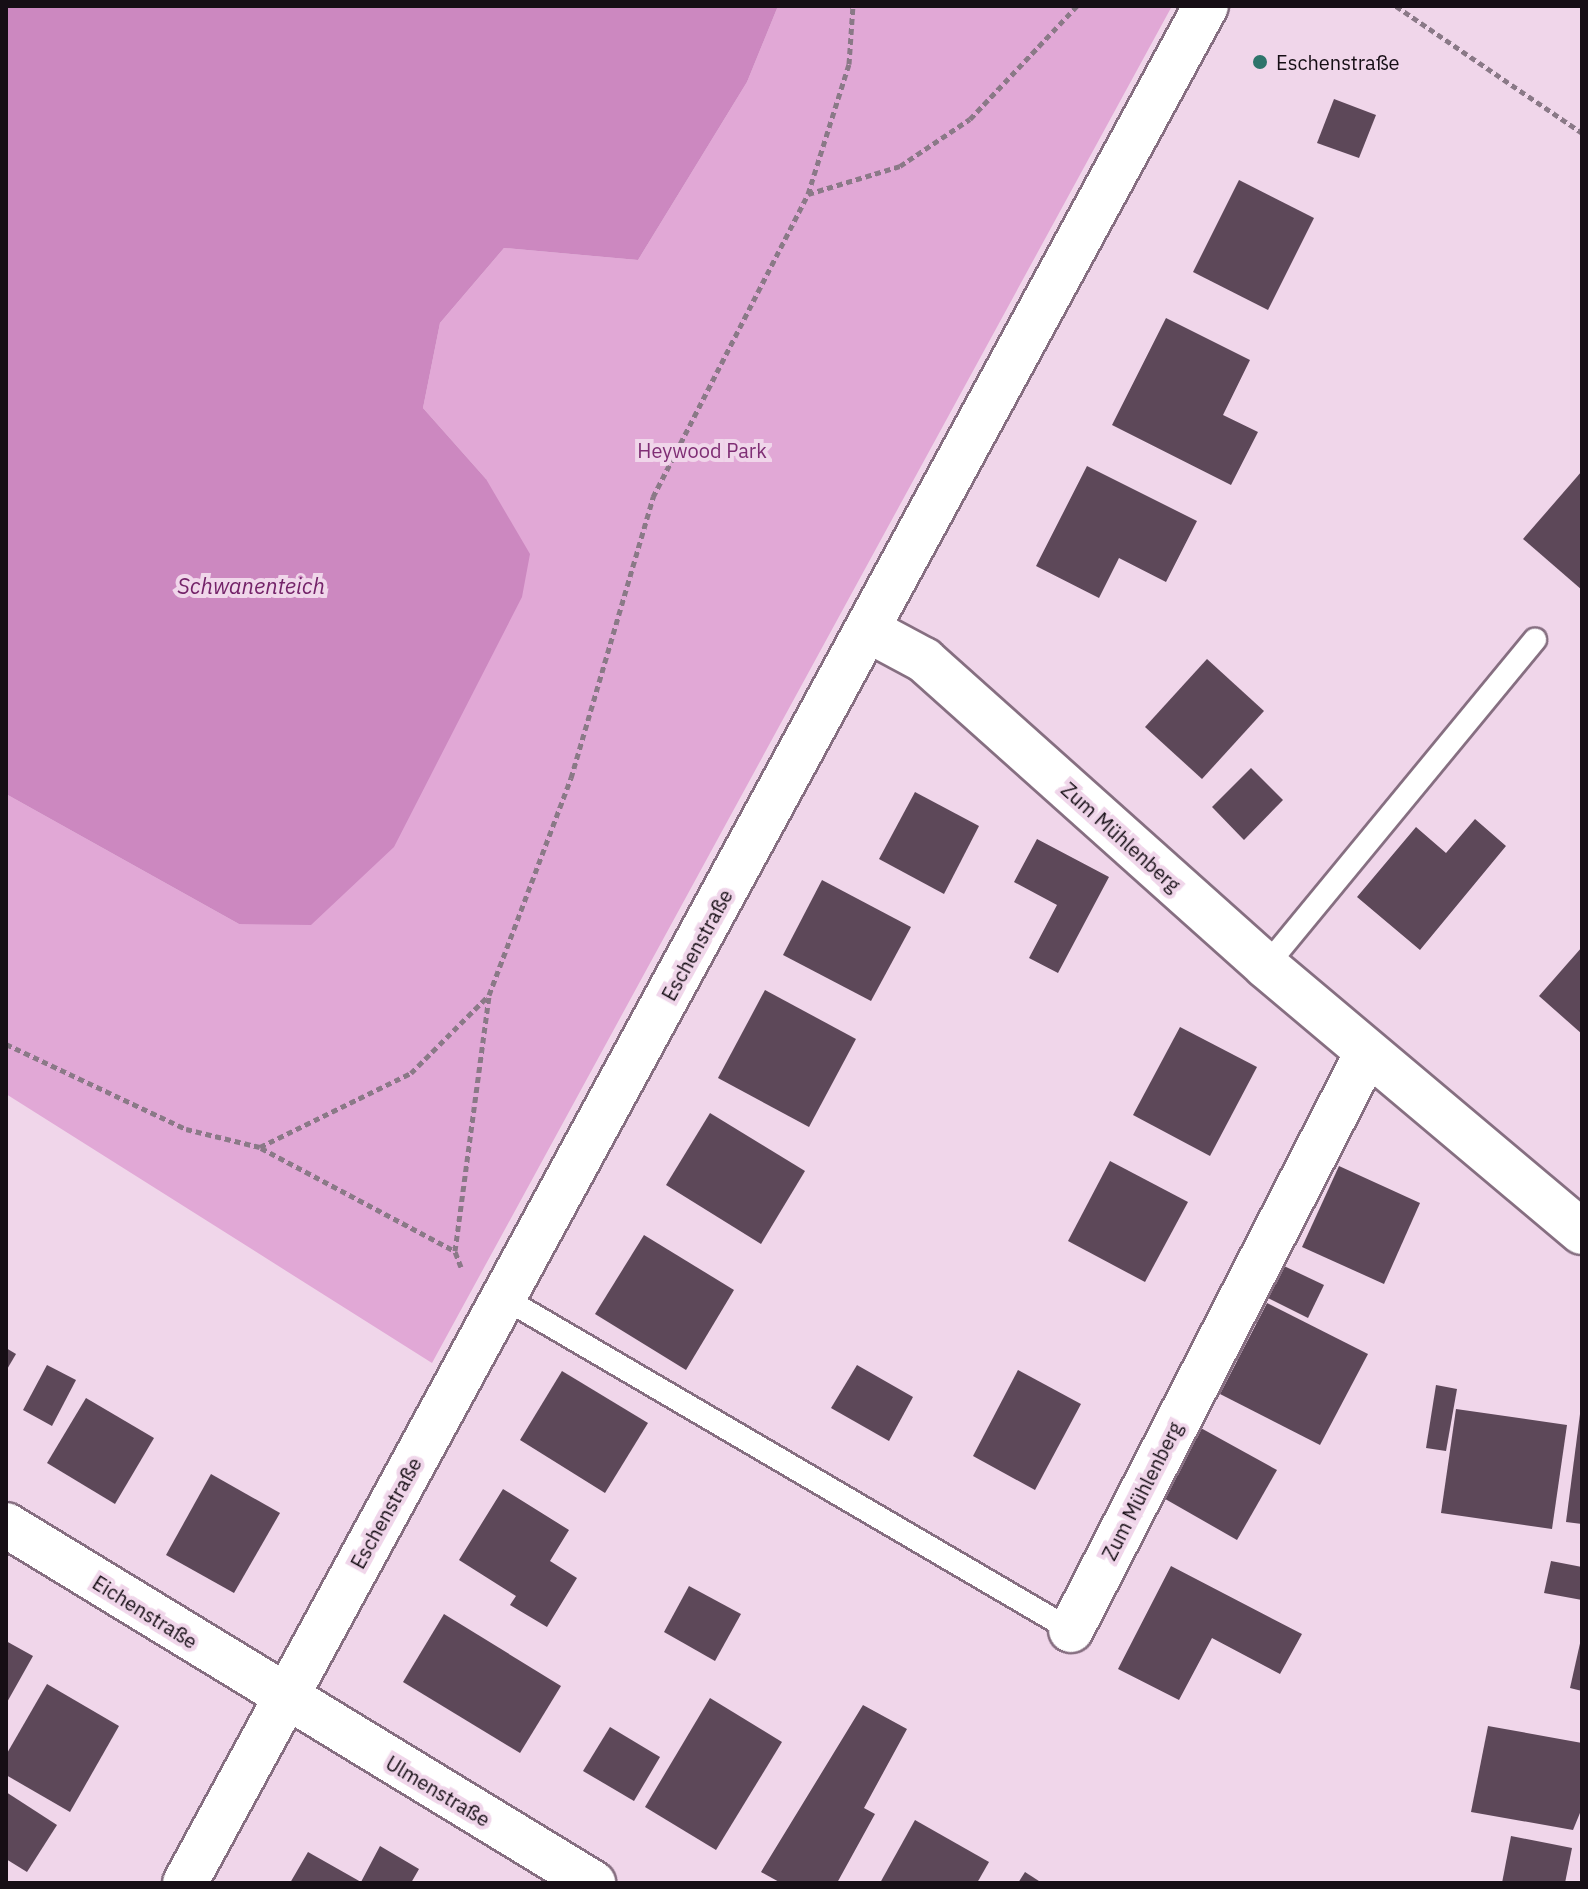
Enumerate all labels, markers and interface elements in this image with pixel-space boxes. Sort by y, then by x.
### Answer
place label: Eschenstraße [1276,50,1399,74]
marker: Eschenstraße [1251,53,1269,71]
park label: Heywood Park [637,438,767,462]
water label: Schwanenteich [177,573,325,599]
street label: Zum Mühlenberg [1057,777,1185,897]
street label: Eschenstraße [657,885,737,1005]
street label: Zum Mühlenberg [1097,1418,1187,1564]
street label: Eschenstraße [346,1453,426,1573]
street label: Eichenstraße [88,1570,202,1654]
street label: Ulmenstraße [382,1751,494,1831]

